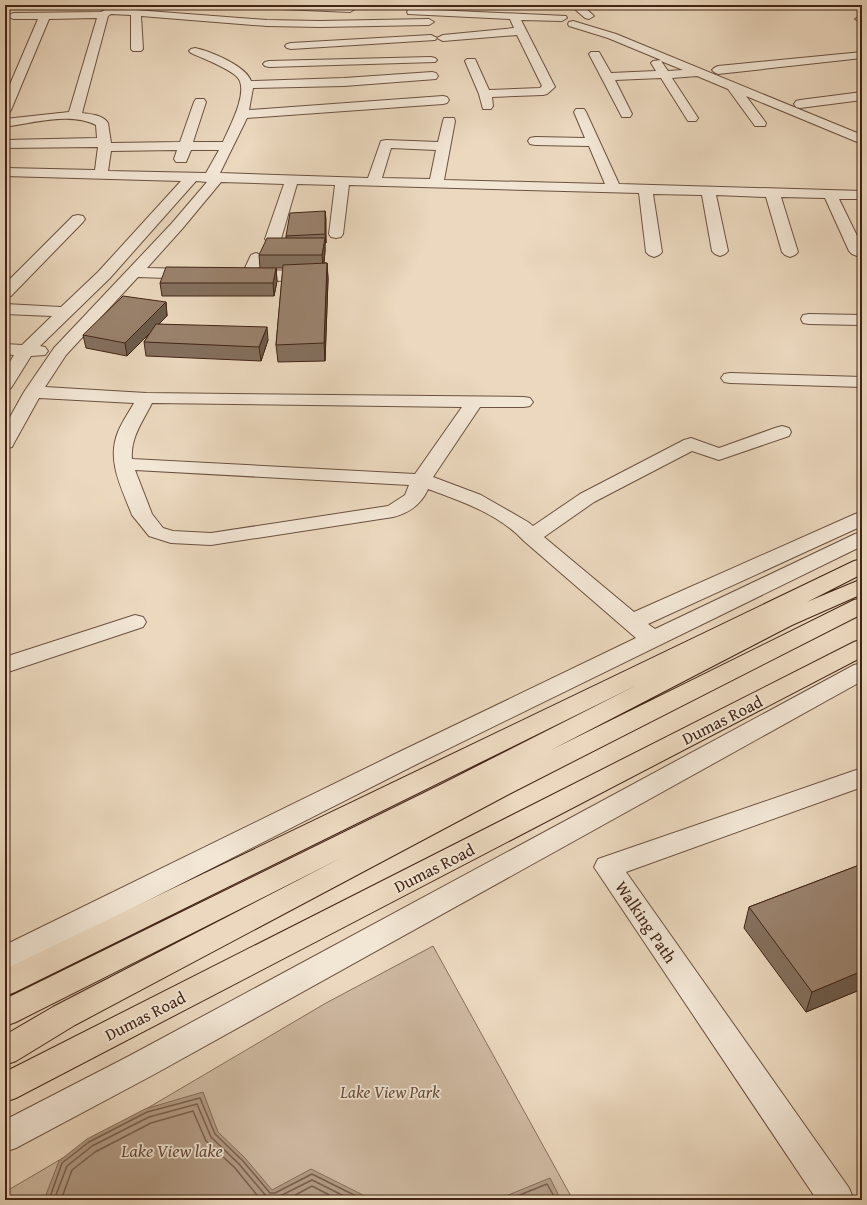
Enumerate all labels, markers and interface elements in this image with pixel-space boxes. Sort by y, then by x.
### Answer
street label: Dumas Road [677,689,766,751]
street label: Dumas Road [389,837,478,899]
street label: Walking Path [610,876,683,968]
street label: Dumas Road [100,985,189,1047]
park label: Lake View Park [339,1079,440,1104]
water label: Lake View lake [120,1137,223,1164]

